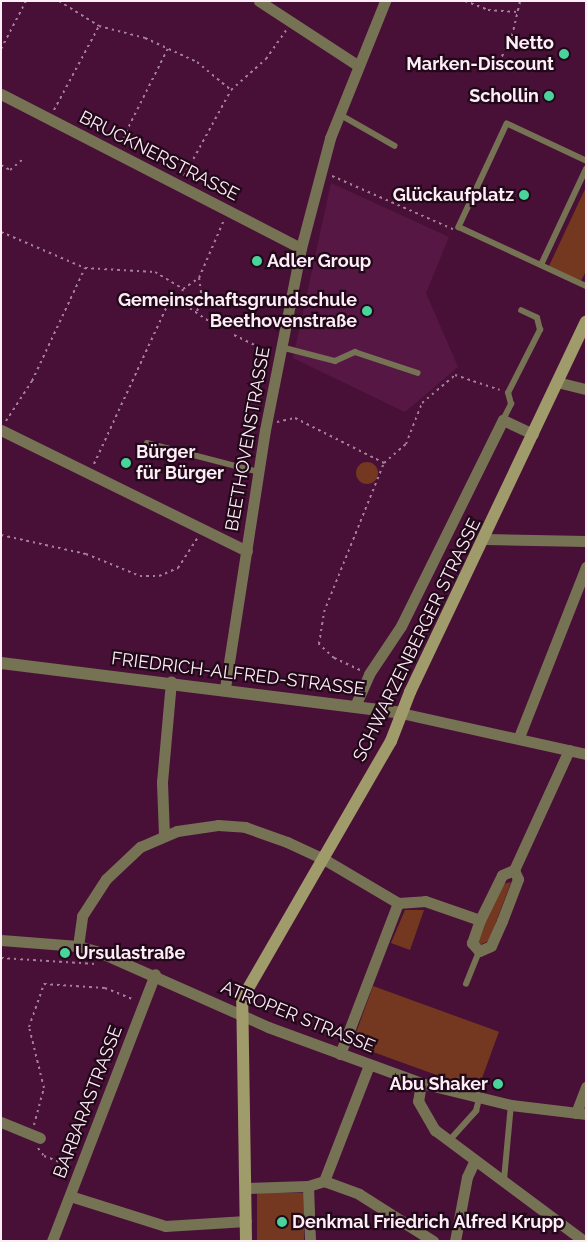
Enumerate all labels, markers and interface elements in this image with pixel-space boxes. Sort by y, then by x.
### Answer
place label: Netto Marken-Discount [406,33,554,76]
marker: Netto Marken-Discount [558,48,570,60]
place label: Schollin [469,85,539,107]
marker: Schollin [543,90,555,102]
street label: BRUCKNERSTRASSE [76,106,242,206]
place label: Glückaufplatz [393,184,514,206]
marker: Glückaufplatz [518,189,530,201]
place label: Adler Group [267,250,372,272]
marker: Adler Group [251,255,263,267]
place label: Gemeinschaftsgrundschule Beethovenstraße [118,290,357,332]
marker: Gemeinschaftsgrundschule Beethovenstraße [361,305,373,317]
street label: BEETHOVENSTRASSE [221,345,275,533]
place label: Bürger für Bürger [136,442,224,484]
marker: Bürger für Bürger [120,457,132,469]
street label: SCHWARZENBERGER STRASSE [349,515,485,765]
street label: FRIEDRICH-ALFRED-STRASSE [110,648,366,700]
place label: Ursulastraße [75,942,185,964]
marker: Ursulastraße [59,947,71,959]
street label: ATROPER STRASSE [218,976,378,1058]
street label: BARBARASTRASSE [49,1023,127,1181]
place label: Abu Shaker [390,1073,488,1095]
marker: Abu Shaker [492,1078,504,1090]
place label: Denkmal Friedrich Alfred Krupp [292,1211,565,1233]
marker: Denkmal Friedrich Alfred Krupp [276,1216,288,1228]

